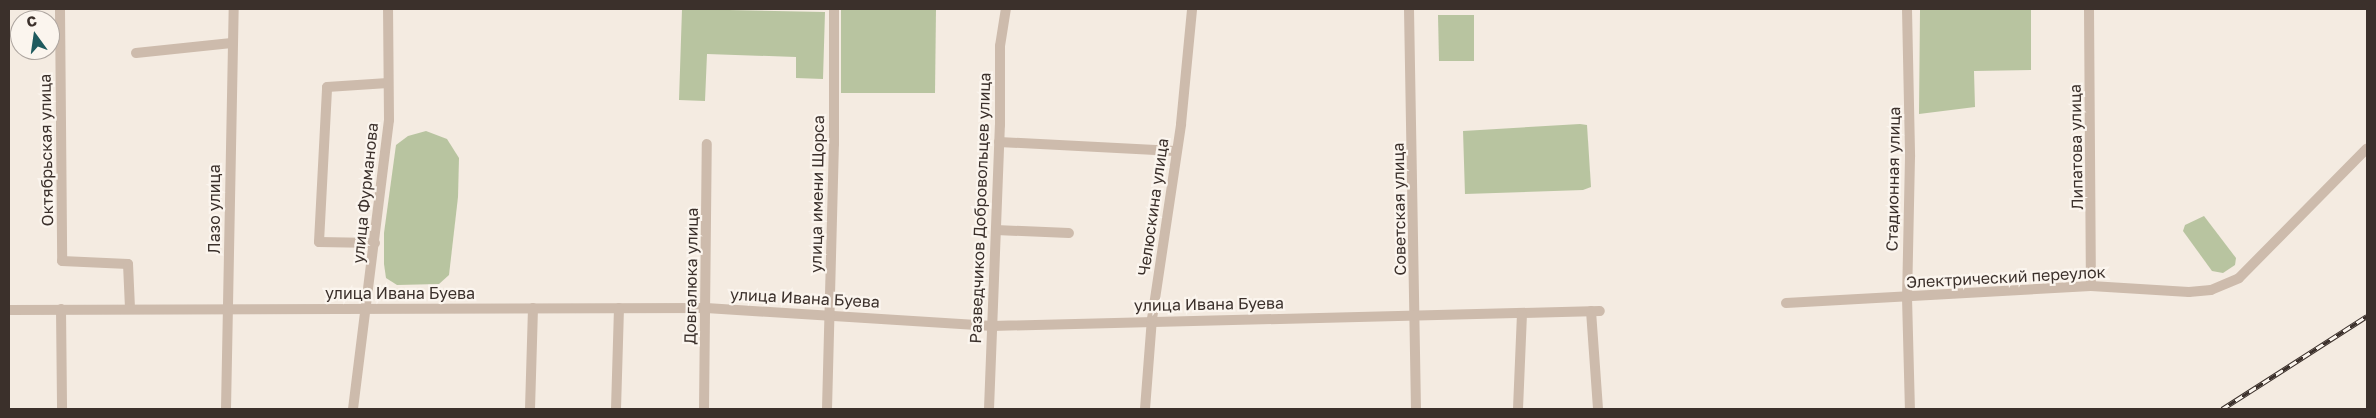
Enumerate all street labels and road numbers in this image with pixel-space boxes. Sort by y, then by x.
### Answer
street label: Разведчиков Добровольцев улица [966,72,994,344]
street label: Октябрьская улица [35,74,57,226]
street label: Липатова улица [2065,84,2087,210]
street label: Стадионная улица [1882,106,1904,252]
street label: улица имени Щорса [806,115,828,273]
street label: улица Фурманова [348,122,382,264]
street label: Челюскина улица [1134,137,1172,277]
street label: Советская улица [1388,142,1410,276]
street label: Лазо улица [204,164,224,254]
street label: Довгалюка улица [680,207,702,345]
street label: Электрический переулок [1906,262,2106,292]
street label: улица Ивана Буева [325,283,475,303]
street label: улица Ивана Буева [730,284,880,312]
street label: улица Ивана Буева [1134,293,1284,315]

